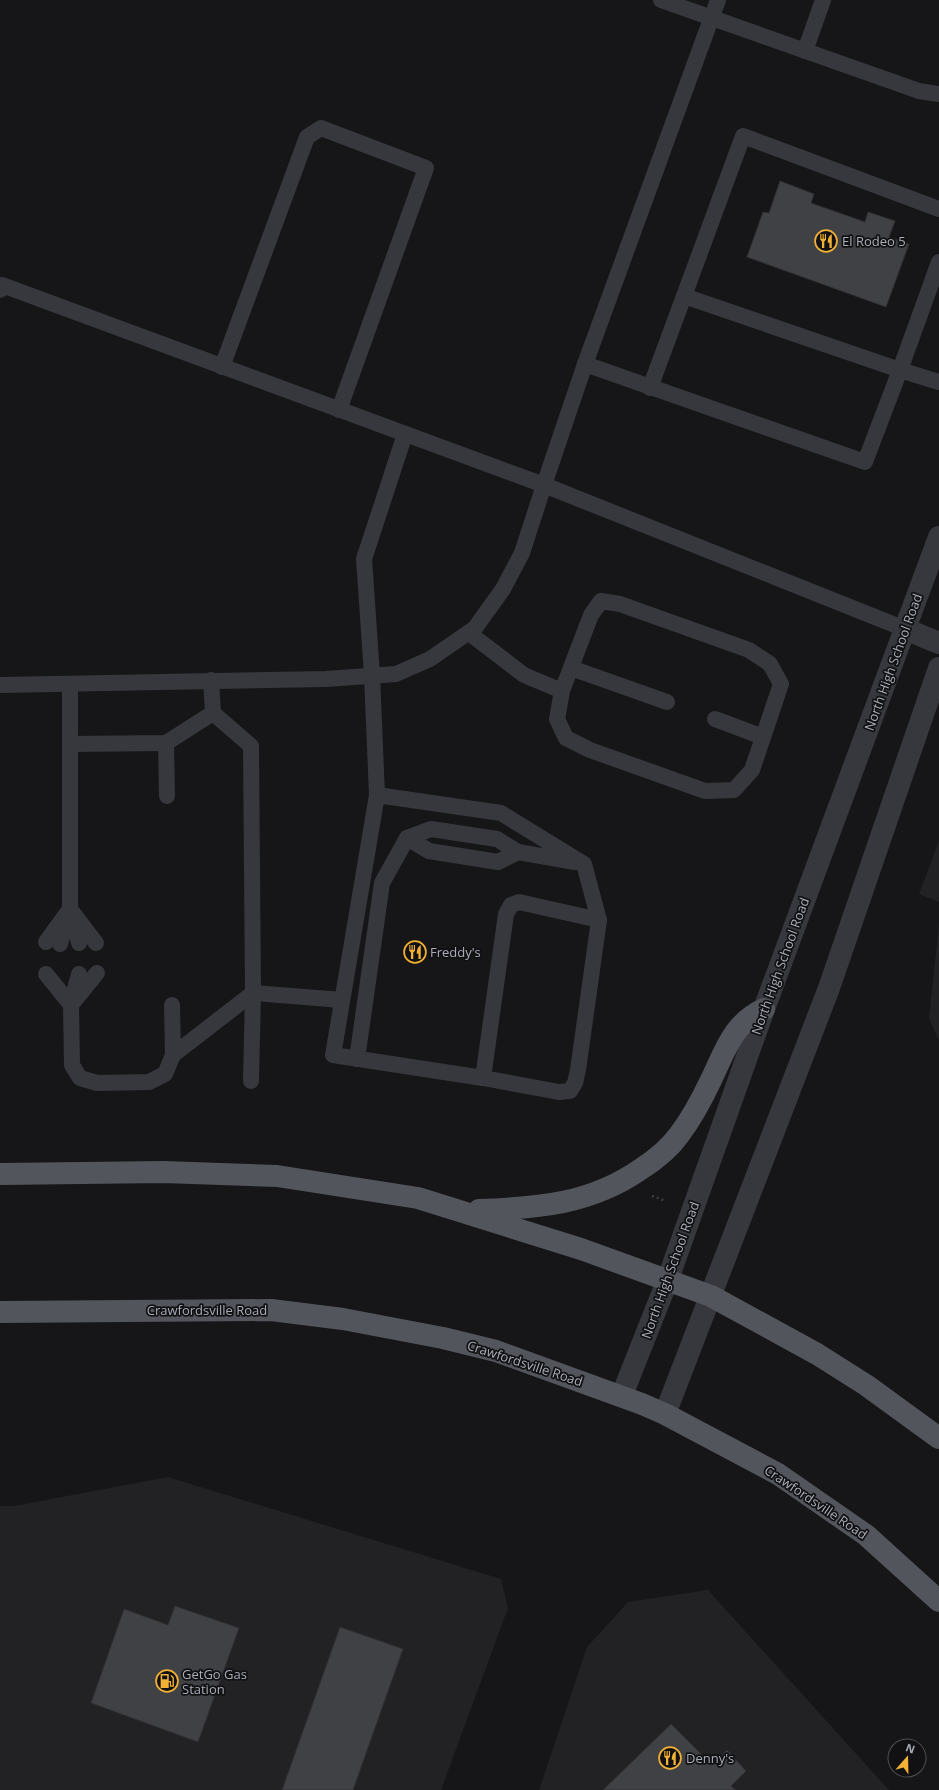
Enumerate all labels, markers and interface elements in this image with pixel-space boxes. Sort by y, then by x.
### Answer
restaurant icon: El Rodeo 5 [813,228,839,254]
place label: El Rodeo 5 [842,232,906,250]
street label: North High School Road [860,591,926,733]
street label: North High School Road [747,895,813,1037]
restaurant icon: Freddy's [402,939,428,965]
place label: Freddy's [430,943,481,961]
street label: North High School Road [637,1199,703,1341]
street label: Crawfordsville Road [147,1301,267,1319]
street label: Crawfordsville Road [465,1336,585,1390]
street label: Crawfordsville Road [761,1461,871,1543]
place label: GetGo Gas Station [182,1665,247,1698]
fuel station icon: GetGo Gas Station [154,1668,180,1694]
north arrow [887,1738,927,1778]
text: N [904,1740,917,1757]
restaurant icon: Denny's [657,1745,683,1771]
place label: Denny's [686,1749,734,1767]

